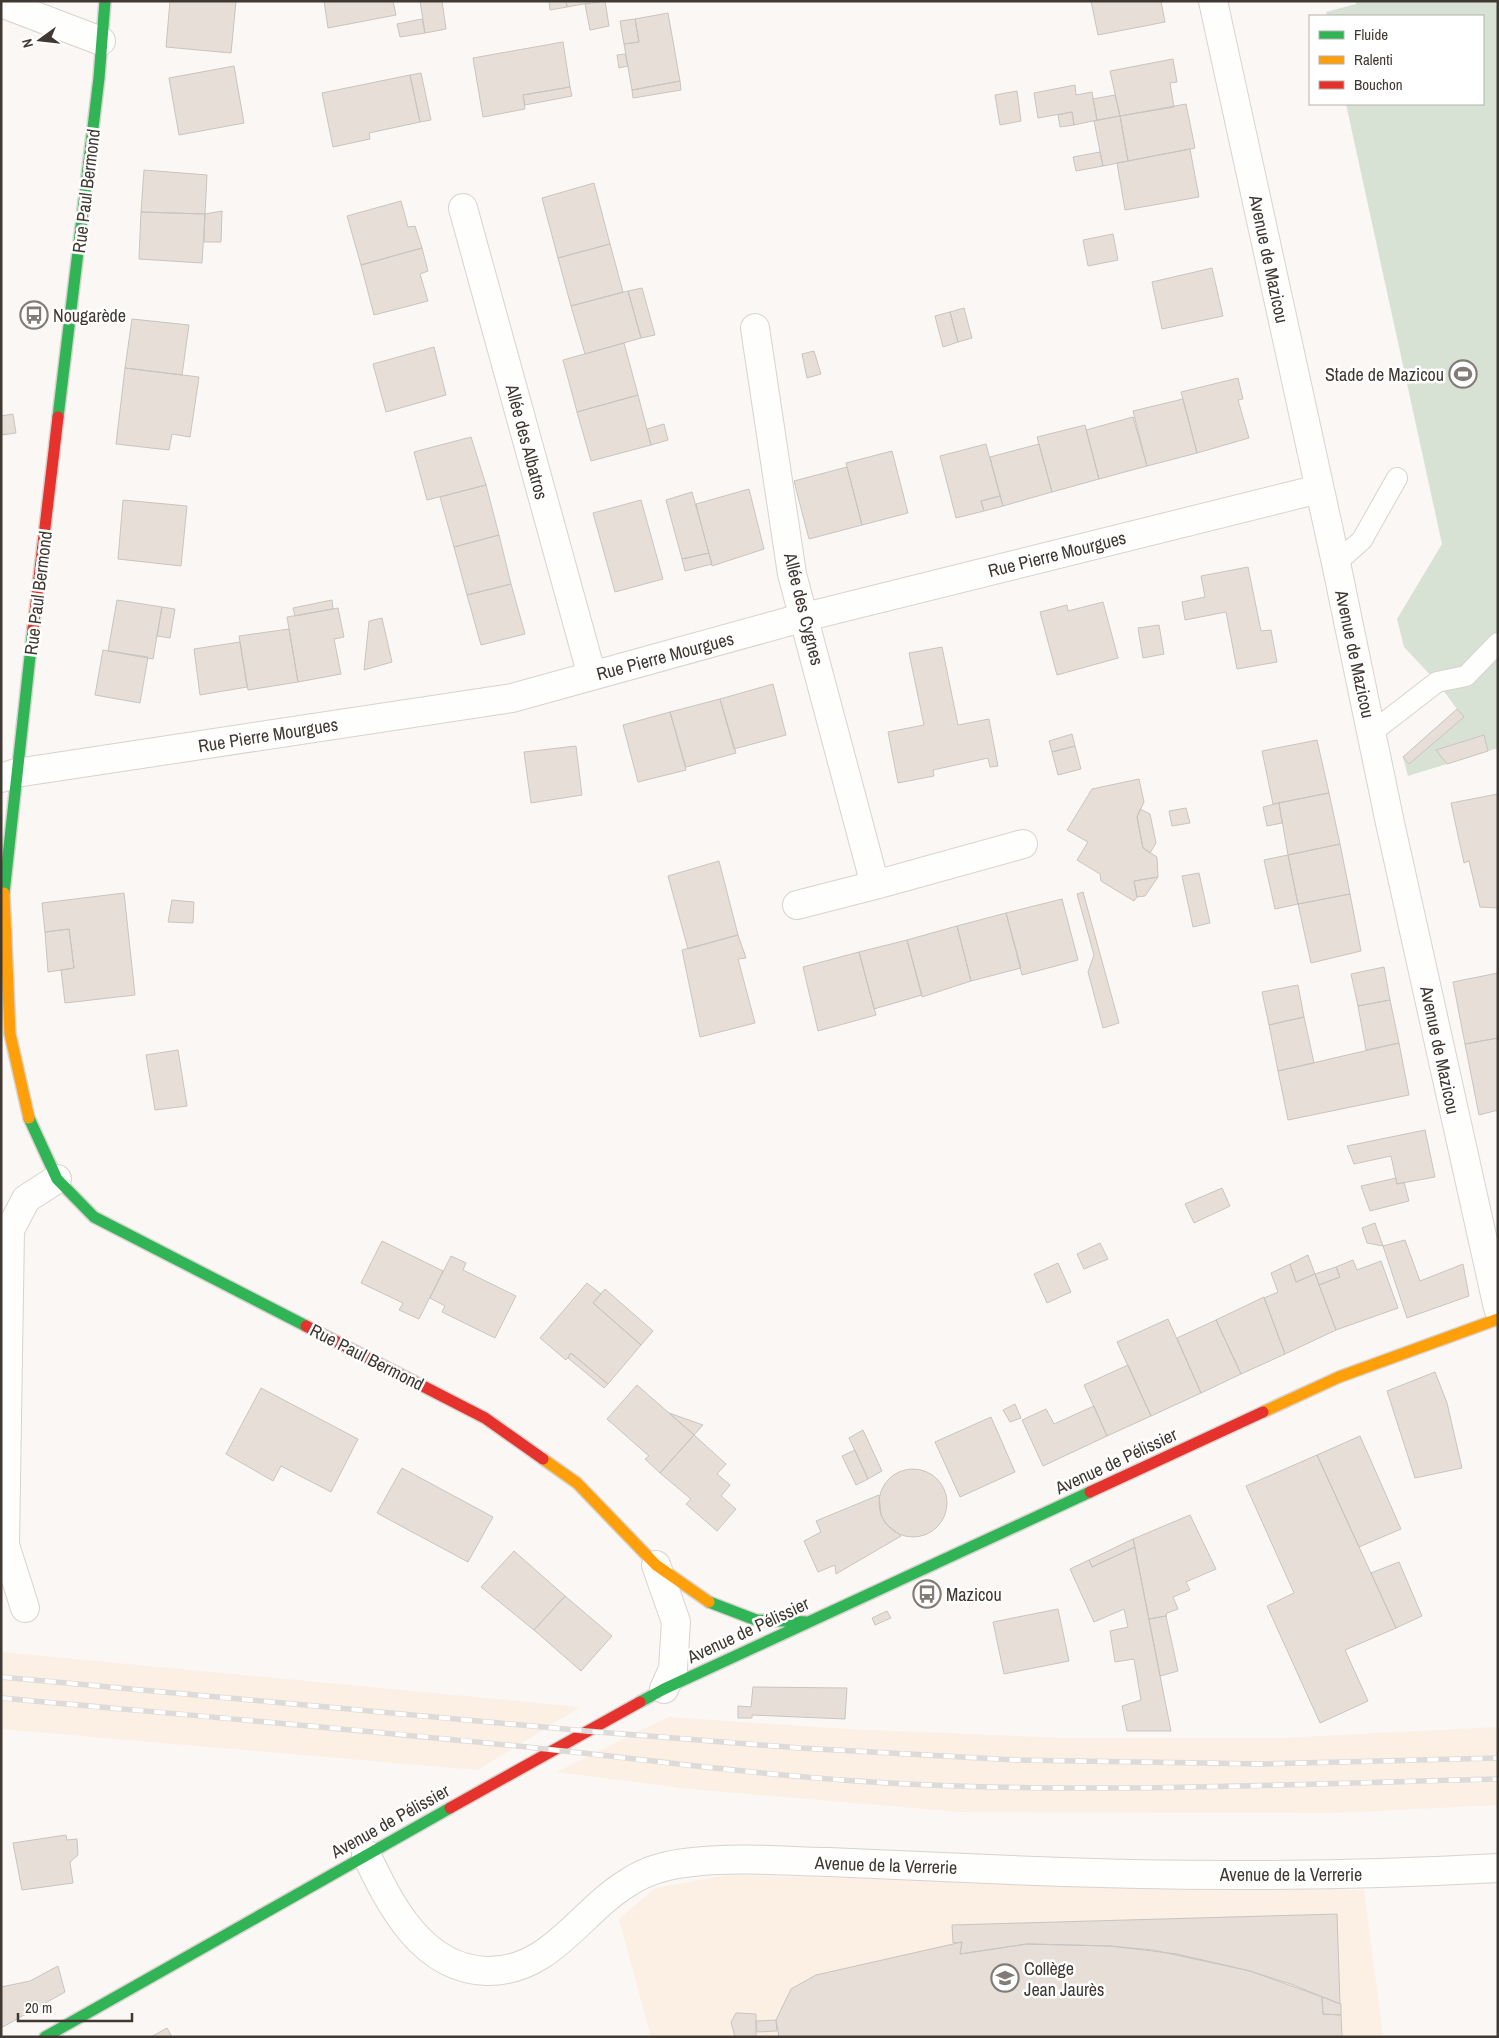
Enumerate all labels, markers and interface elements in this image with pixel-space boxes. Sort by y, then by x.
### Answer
north arrow [15,15,65,65]
legend [1309,15,1484,105]
text: Fluide [1354,24,1388,45]
text: N [18,37,37,50]
text: Ralenti [1354,49,1393,70]
text: Bouchon [1354,74,1403,95]
street label: Rue Paul Bermond [66,128,106,254]
street label: Avenue de Mazicou [1243,192,1295,325]
bus stop icon: Nougarède [19,300,49,330]
place label: Nougarède [53,303,126,328]
sports icon: Stade de Mazicou [1448,359,1478,389]
place label: Stade de Mazicou [1325,362,1444,387]
street label: Allée des Albatros [499,381,554,502]
street label: Rue Pierre Mourgues [986,525,1128,583]
street label: Rue Paul Bermond [18,530,58,656]
street label: Allée des Cygnes [778,549,830,668]
street label: Avenue de Mazicou [1329,587,1381,720]
street label: Rue Pierre Mourgues [594,626,736,686]
street label: Rue Pierre Mourgues [196,712,340,758]
street label: Avenue de Mazicou [1414,983,1466,1116]
street label: Rue Paul Bermond [306,1318,428,1396]
street label: Avenue de Pélissier [1050,1422,1181,1501]
bus stop icon: Mazicou [912,1579,942,1609]
place label: Mazicou [946,1582,1002,1607]
street label: Avenue de Pélissier [682,1591,813,1670]
street label: Avenue de Pélissier [325,1778,454,1864]
street label: Avenue de la Verrerie [813,1850,958,1880]
street label: Avenue de la Verrerie [1219,1862,1362,1887]
place label: Collège Jean Jaurès [1024,1956,1104,2002]
school or university icon: Collège Jean Jaurès [990,1963,1020,1993]
scale bar [18,1990,131,2022]
text: 20 m [25,1997,52,2018]

